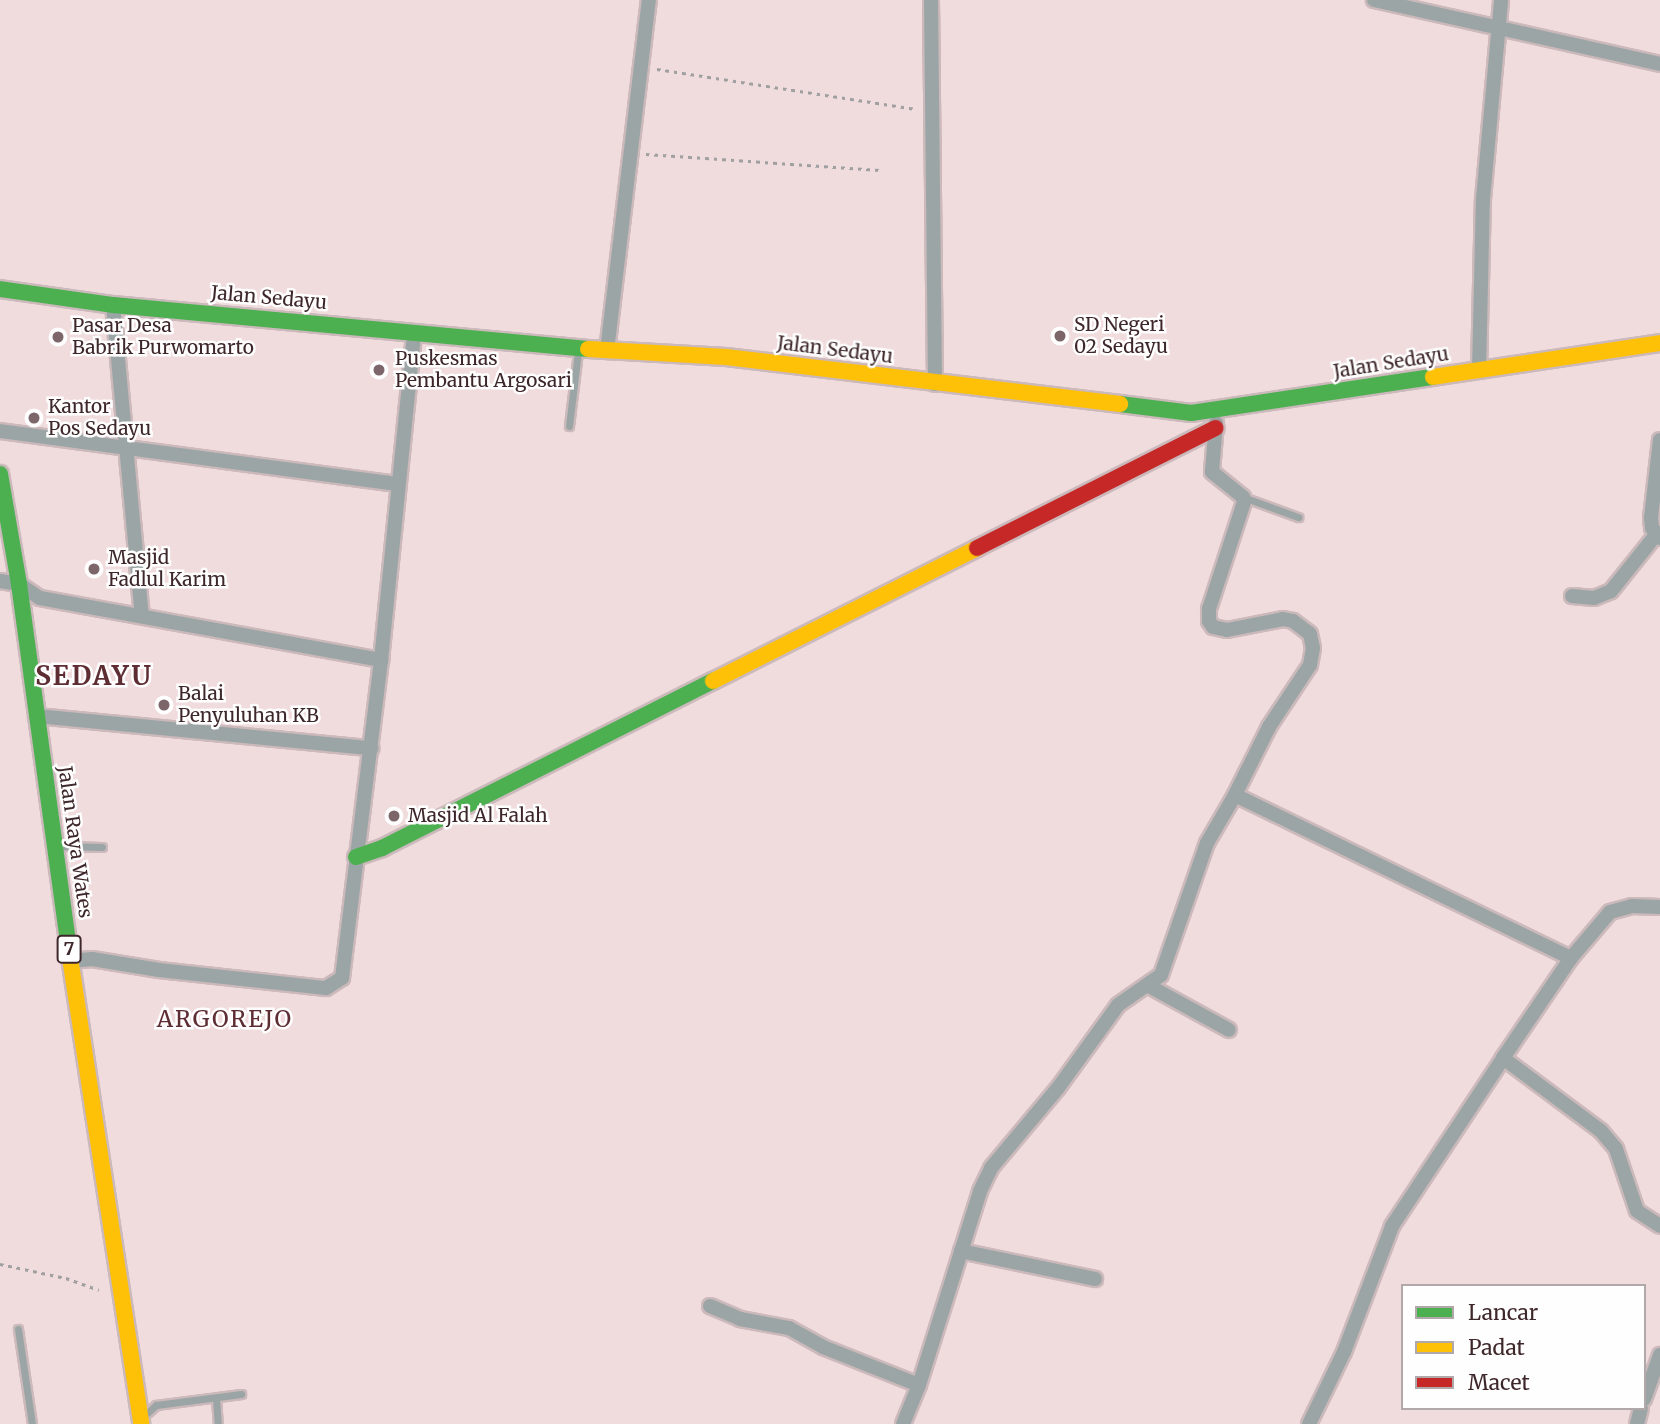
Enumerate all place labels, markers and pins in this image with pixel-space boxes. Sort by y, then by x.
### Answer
place label: SD Negeri 02 Sedayu [1074,314,1168,358]
place label: Pasar Desa Babrik Purwomarto [72,315,254,359]
marker: SD Negeri 02 Sedayu [1052,328,1068,344]
marker: Pasar Desa Babrik Purwomarto [50,329,66,345]
place label: Puskesmas Pembantu Argosari [395,348,572,392]
marker: Puskesmas Pembantu Argosari [369,360,389,380]
place label: Kantor Pos Sedayu [48,396,151,440]
marker: Kantor Pos Sedayu [26,410,42,426]
place label: Masjid Fadlul Karim [108,547,226,591]
marker: Masjid Fadlul Karim [86,561,102,577]
place label: Balai Penyuluhan KB [178,683,319,727]
marker: Balai Penyuluhan KB [156,697,172,713]
place label: Masjid Al Falah [408,805,548,827]
marker: Masjid Al Falah [386,808,402,824]

